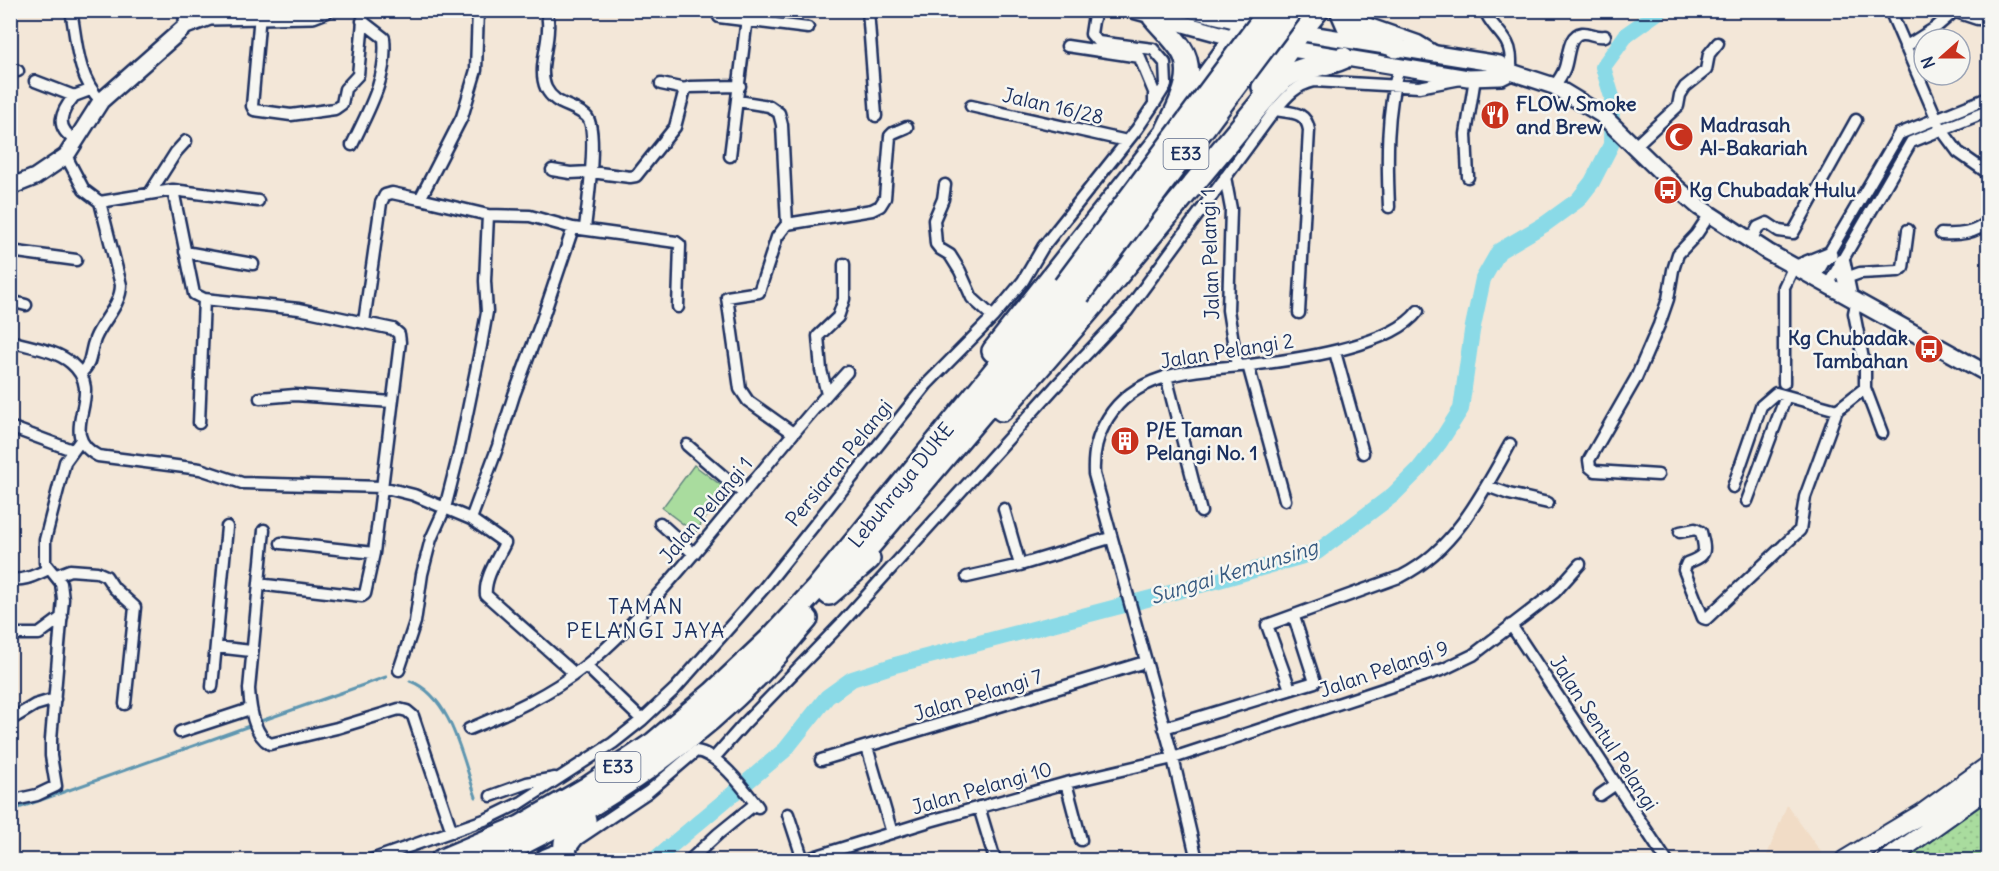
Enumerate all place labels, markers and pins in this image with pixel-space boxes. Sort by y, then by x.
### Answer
place label: FLOW Smoke and Brew [1516,91,1637,139]
restaurant icon: FLOW Smoke and Brew [1479,99,1511,131]
place label: Madrasah Al-Bakariah [1700,112,1808,160]
mosque icon: Madrasah Al-Bakariah [1663,121,1695,153]
bus stop icon: Kg Chubadak Hulu [1652,174,1684,206]
place label: Kg Chubadak Hulu [1689,177,1856,202]
place label: Kg Chubadak Tambahan [1788,325,1908,373]
bus stop icon: Kg Chubadak Tambahan [1913,333,1945,365]
place label: P/E Taman Pelangi No. 1 [1146,417,1258,465]
building icon: P/E Taman Pelangi No. 1 [1109,425,1141,457]

